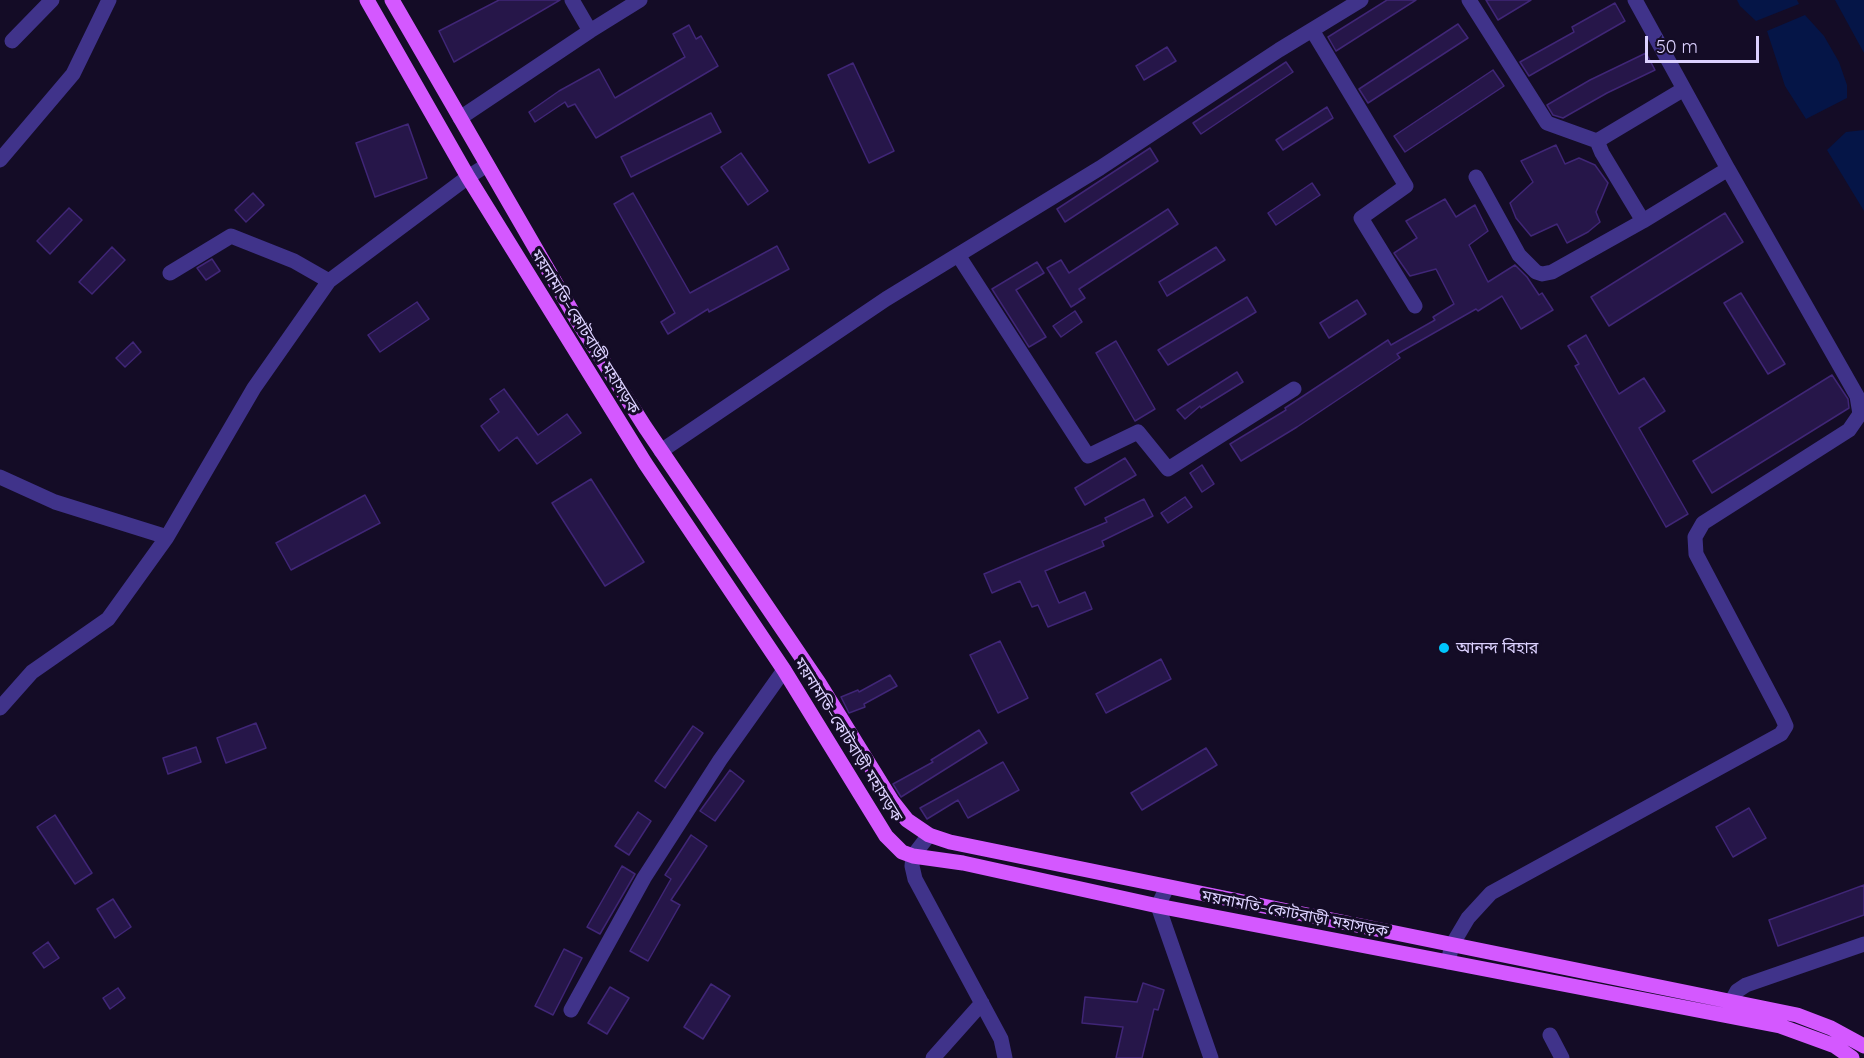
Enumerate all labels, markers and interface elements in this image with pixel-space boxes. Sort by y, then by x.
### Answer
scale bar [1648,24,1762,62]
text: 50 m [1656,35,1698,58]
street label: ময়নামতি–কোটবাড়ী মহাসড়ক [527,247,643,417]
place label: আনন্দ বিহার [1456,638,1538,658]
marker: আনন্দ বিহার [1437,641,1451,655]
street label: ময়নামতি–কোটবাড়ী মহাসড়ক [790,655,906,825]
street label: ময়নামতি–কোটবাড়ী মহাসড়ক [1200,886,1390,942]

